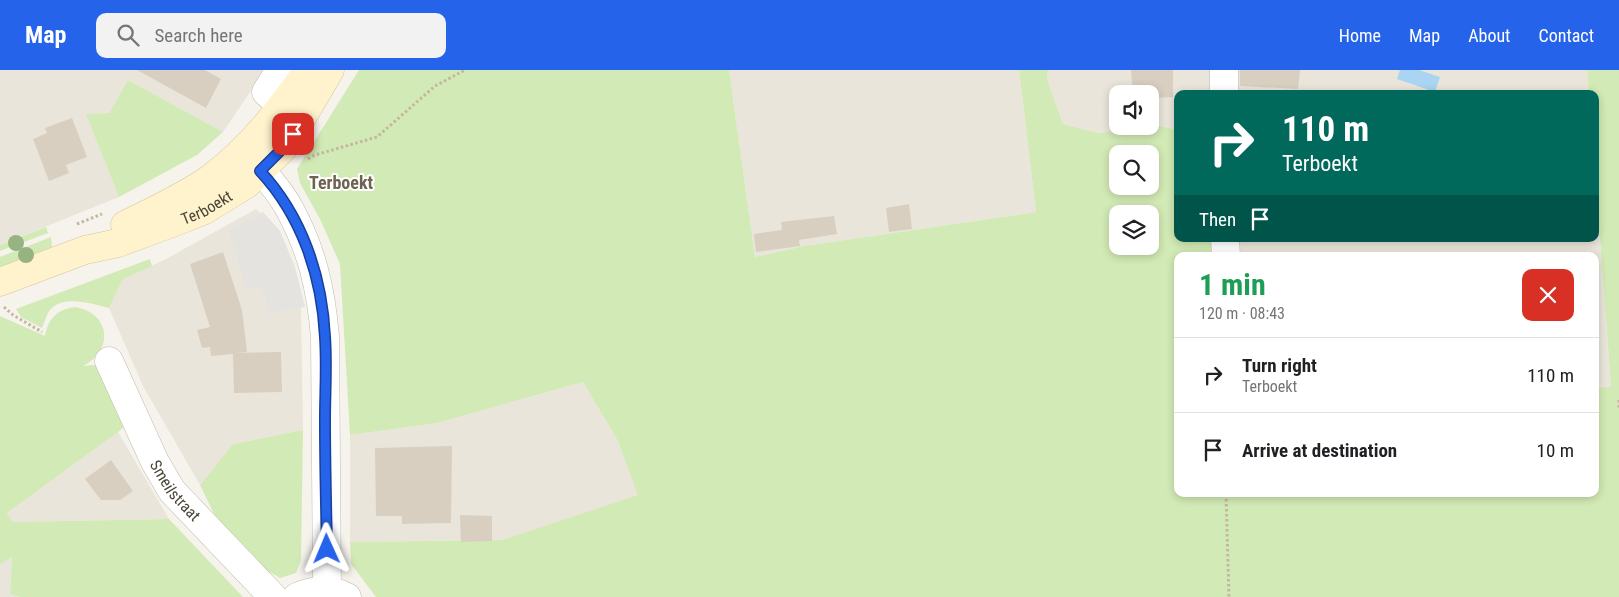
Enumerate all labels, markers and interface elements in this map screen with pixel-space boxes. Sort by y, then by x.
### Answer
search box [96,13,446,58]
text: Map [25,21,66,49]
icon: search [114,21,142,49]
text: Search here [154,24,243,47]
text: Home [1339,25,1381,46]
text: Map [1409,25,1440,46]
text: About [1468,25,1510,46]
text: Contact [1538,25,1594,46]
map controls [1109,85,1159,255]
button: sound [1109,85,1159,135]
text: 110 m [1282,109,1369,150]
icon: right [1199,110,1264,175]
pin [272,113,314,155]
icon: arrive [279,120,307,148]
button: search [1109,145,1159,195]
text: Terboekt [1282,151,1358,176]
district label: Terboekt [309,172,374,193]
street label: Terboekt [178,186,236,228]
button: layers [1109,205,1159,255]
icon: arrive [1246,205,1274,233]
text: Then [1199,208,1236,231]
text: 1 min [1199,267,1266,302]
button: close [1522,269,1574,321]
text: 120 m · 08:43 [1199,304,1285,323]
text: Turn right [1242,354,1317,377]
icon: right [1199,361,1227,389]
text: 110 m [1527,364,1574,387]
text: Terboekt [1242,377,1297,396]
icon: arrive [1199,436,1227,464]
text: Arrive at destination [1242,439,1397,462]
text: 10 m [1537,439,1574,462]
street label: Smeilstraat [146,456,205,525]
position arrow [300,522,352,574]

